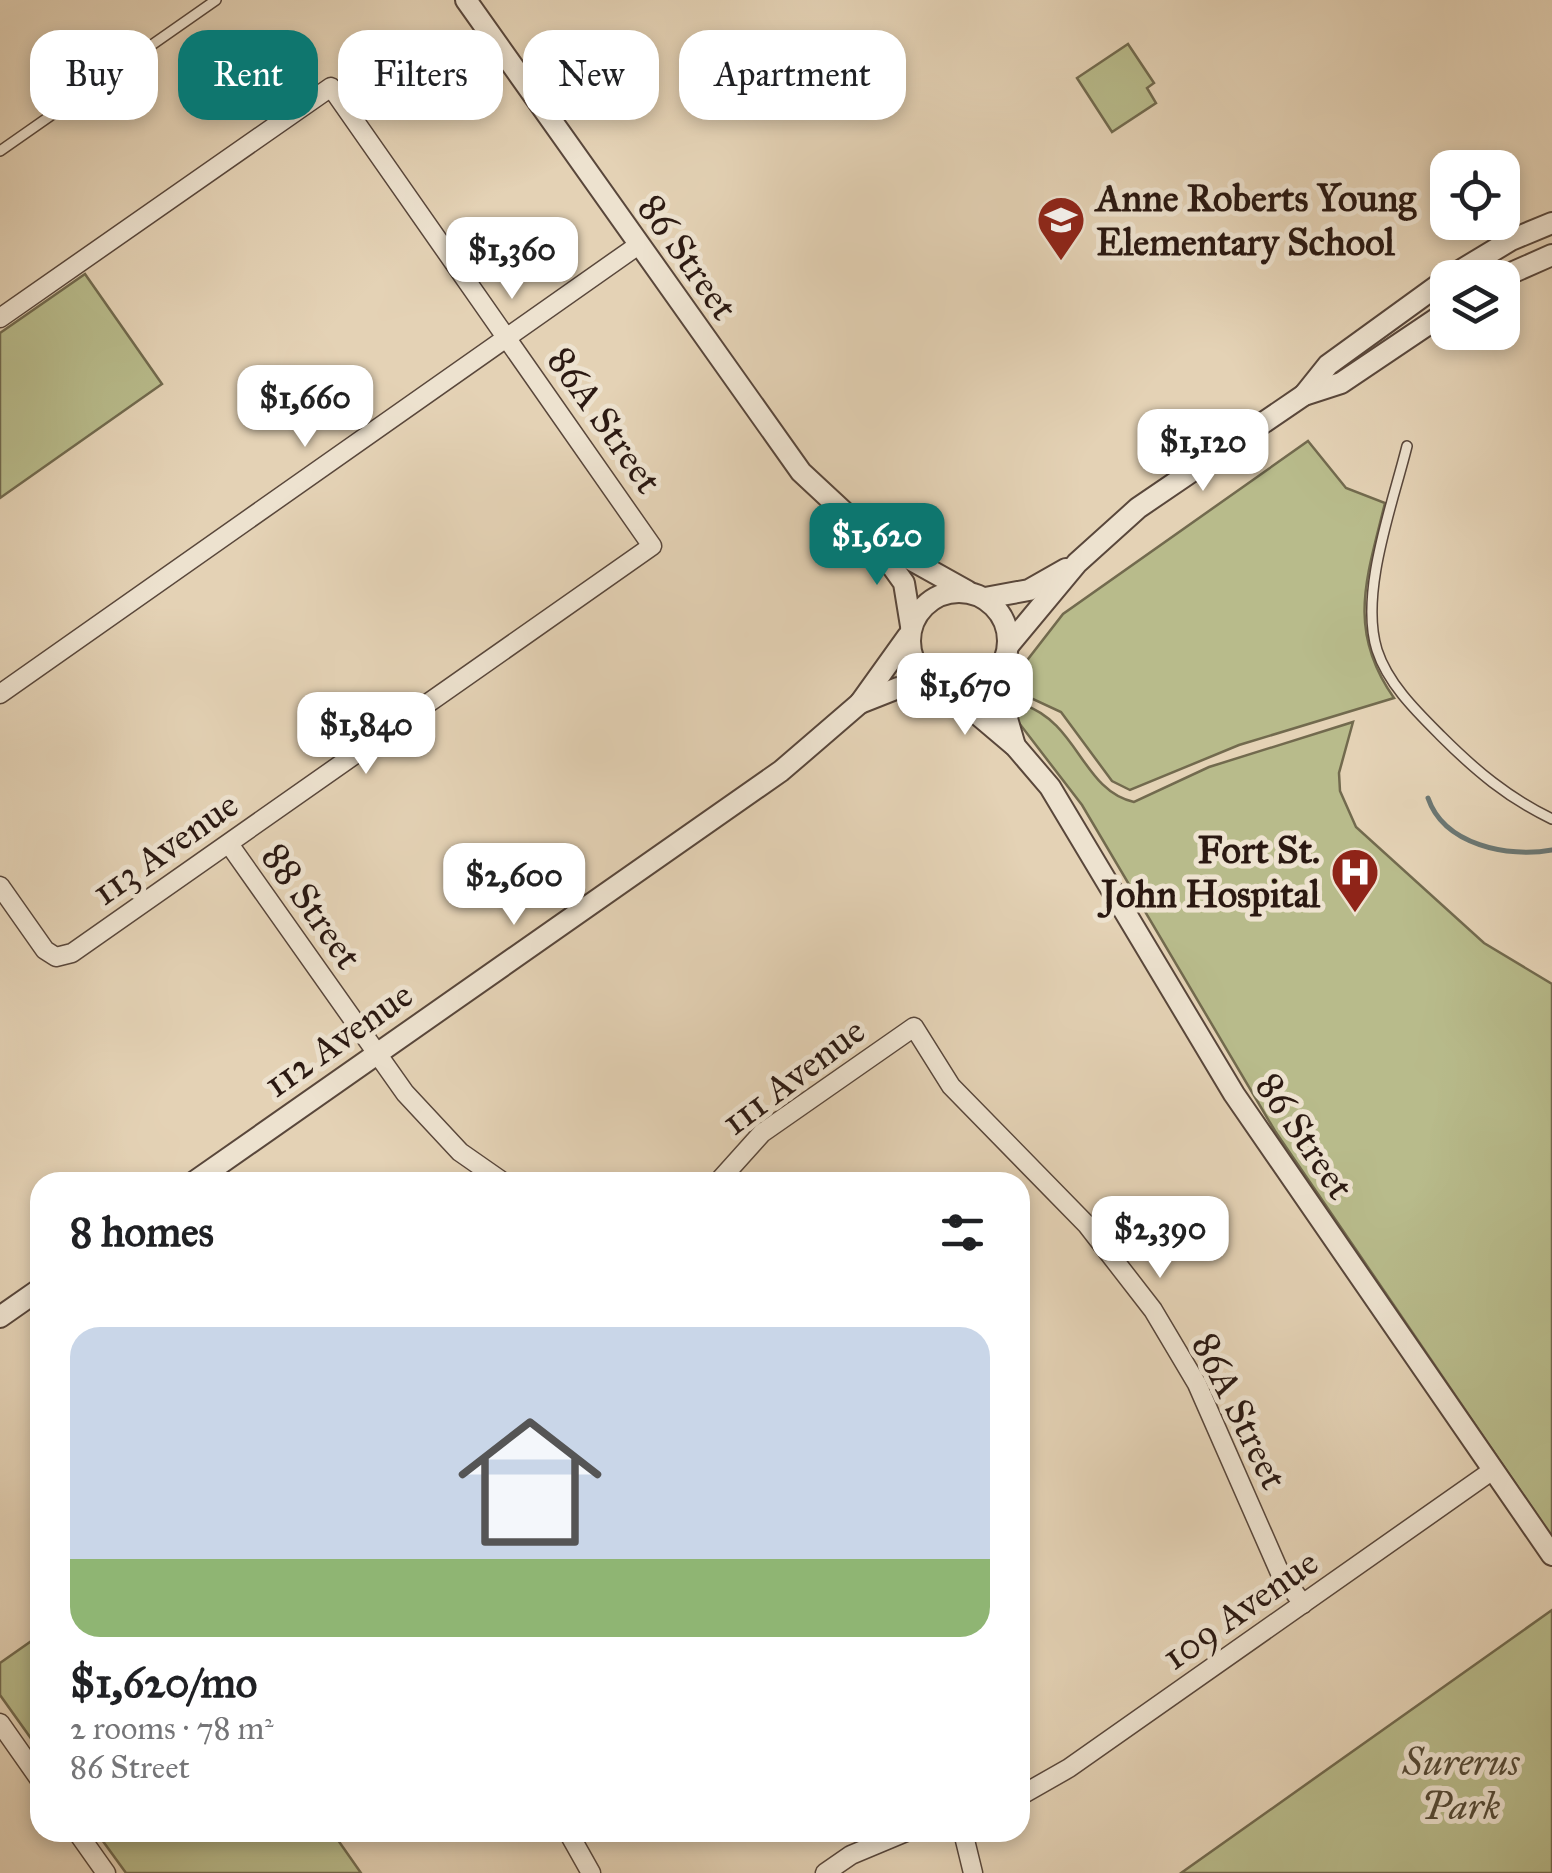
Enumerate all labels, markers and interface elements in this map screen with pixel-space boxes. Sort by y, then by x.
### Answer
chip: Buy [30,30,158,120]
chip: Rent [178,30,318,120]
chip: Filters [338,30,503,120]
chip: New [523,30,659,120]
chip: Apartment [679,30,906,120]
map controls [1430,150,1520,350]
button: locate [1430,150,1520,240]
place label: Anne Roberts Young Elementary School [1094,175,1417,265]
street label: 86 Street [628,186,748,328]
school or university icon: Anne Roberts Young Elementary School [1035,194,1087,262]
pin: $1,360 [431,217,593,302]
text: $1,360 [468,230,556,269]
button: layers [1430,260,1520,350]
street label: 86A Street [538,338,672,502]
pin: $1,660 [224,365,386,450]
text: $1,660 [259,378,351,417]
pin: $1,120 [1122,409,1284,494]
text: $1,120 [1159,422,1247,461]
pin: $1,620 [796,503,958,588]
text: $1,620 [832,516,922,555]
pin: $1,670 [884,653,1046,738]
text: $1,670 [919,666,1011,705]
pin: $1,840 [285,692,447,777]
text: $1,840 [319,705,413,744]
street label: 113 Avenue [83,781,247,915]
place label: Fort St. John Hospital [1097,827,1321,918]
street label: 88 Street [252,834,372,978]
pin: $2,600 [433,843,595,928]
hospital icon: Fort St. John Hospital [1329,846,1381,914]
text: $2,600 [465,856,563,895]
street label: 112 Avenue [255,971,421,1107]
street label: 111 Avenue [712,1007,874,1145]
street label: 86 Street [1246,1064,1364,1208]
pin: $2,390 [1079,1196,1241,1281]
icon: filters [935,1205,990,1260]
text: 8 homes [70,1206,214,1258]
text: $2,390 [1114,1209,1206,1248]
street label: 86A Street [1183,1325,1297,1497]
icon: home [440,1392,620,1572]
street label: 109 Avenue [1153,1539,1327,1679]
text: $1,620/mo [70,1657,257,1709]
text: 2 rooms · 78 m² [70,1709,274,1748]
park label: Surerus Park [1401,1739,1521,1829]
text: 86 Street [70,1748,190,1787]

